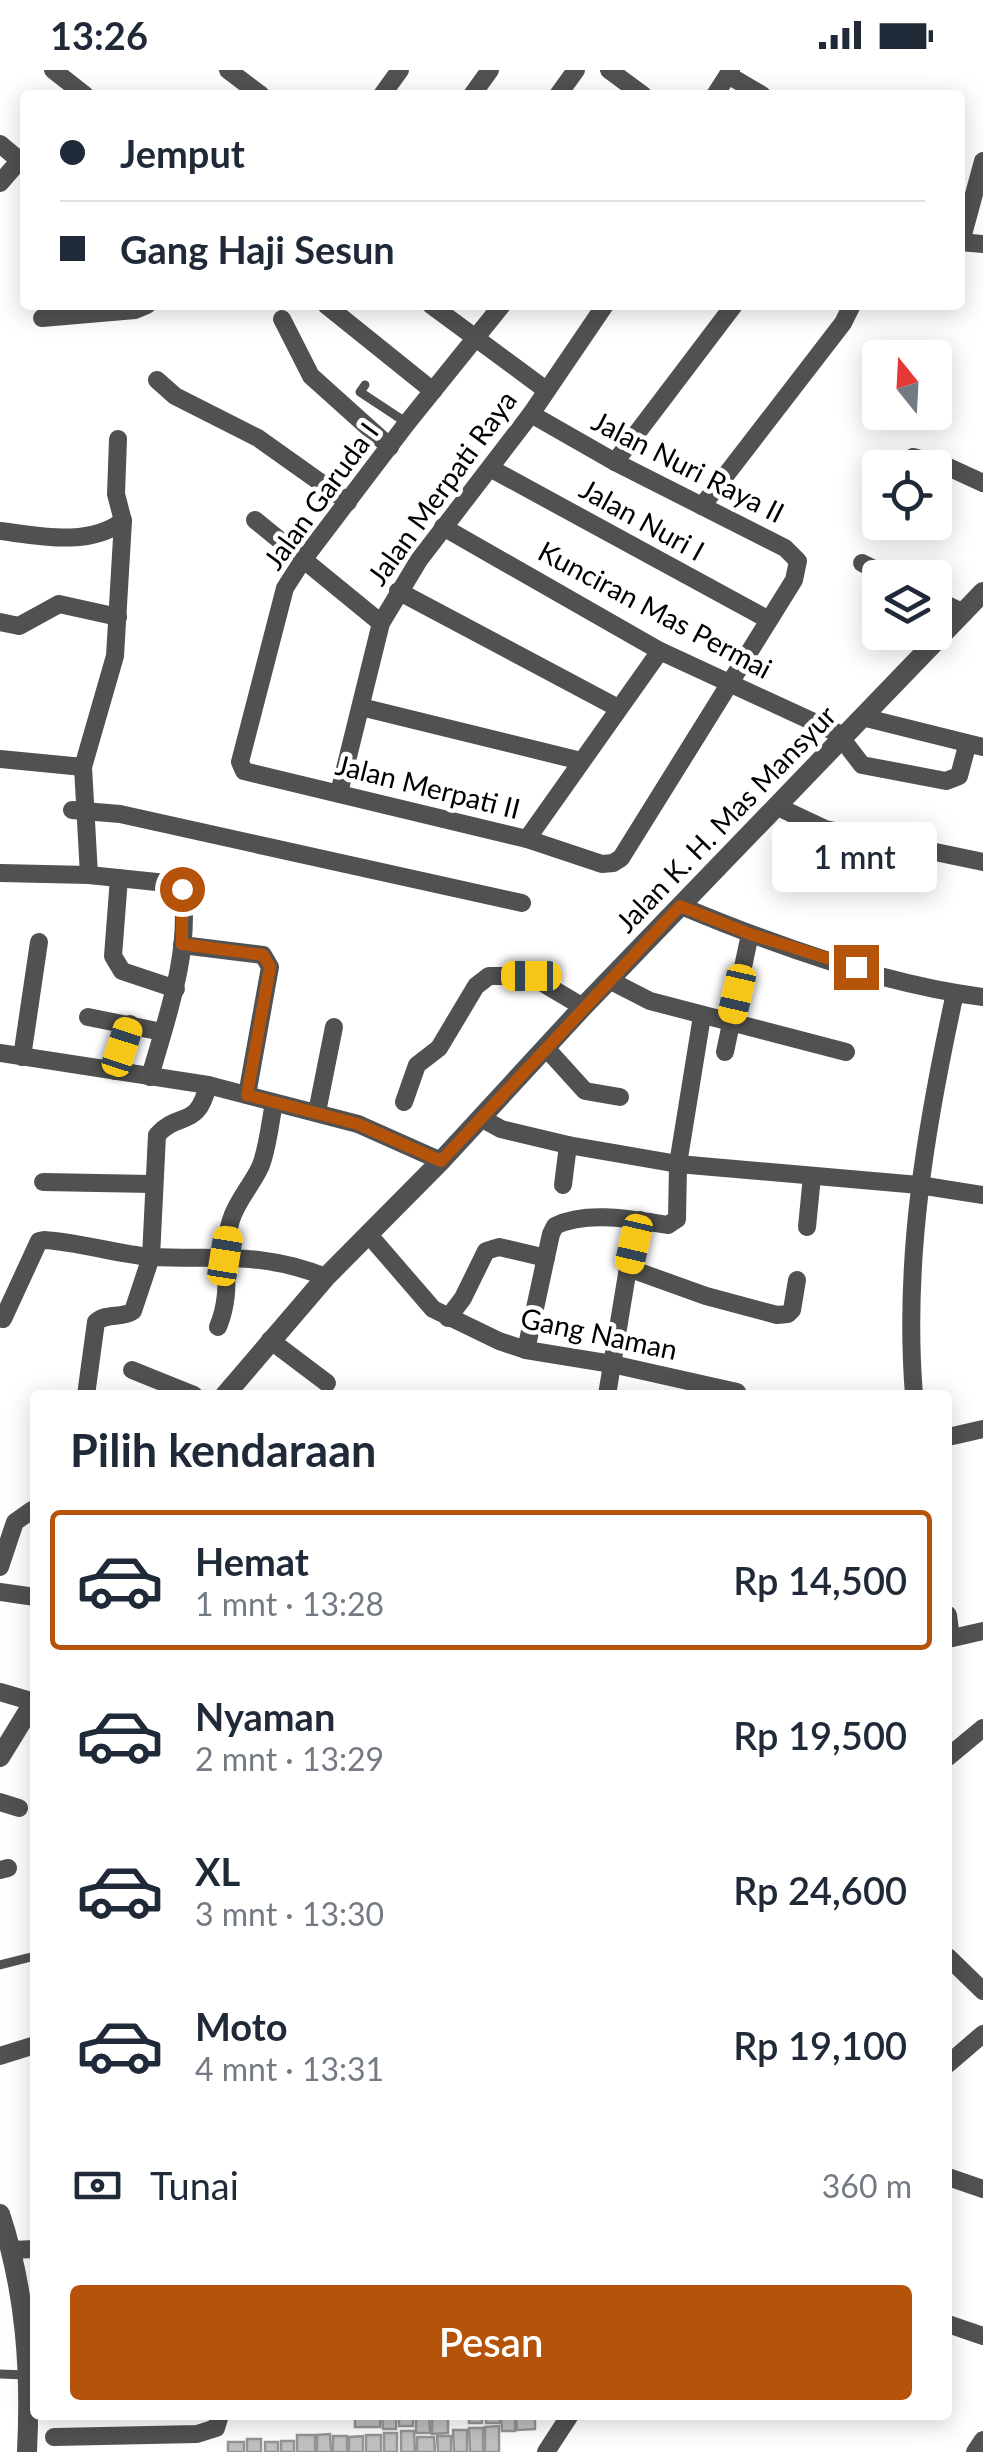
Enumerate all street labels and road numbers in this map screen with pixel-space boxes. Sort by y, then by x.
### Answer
street label: Jalan Merpati Raya [359,384,523,591]
street label: Jalan Nuri Raya II [587,403,790,529]
street label: Jalan Garuda I [256,415,385,575]
street label: Jalan Nuri I [574,471,711,567]
street label: Kunciran Mas Permai [533,533,778,685]
street label: Jalan K. H. Mas Mansyur [608,698,842,939]
street label: Jalan Merpati II [333,747,524,825]
street label: Gang Naman [518,1300,681,1366]

